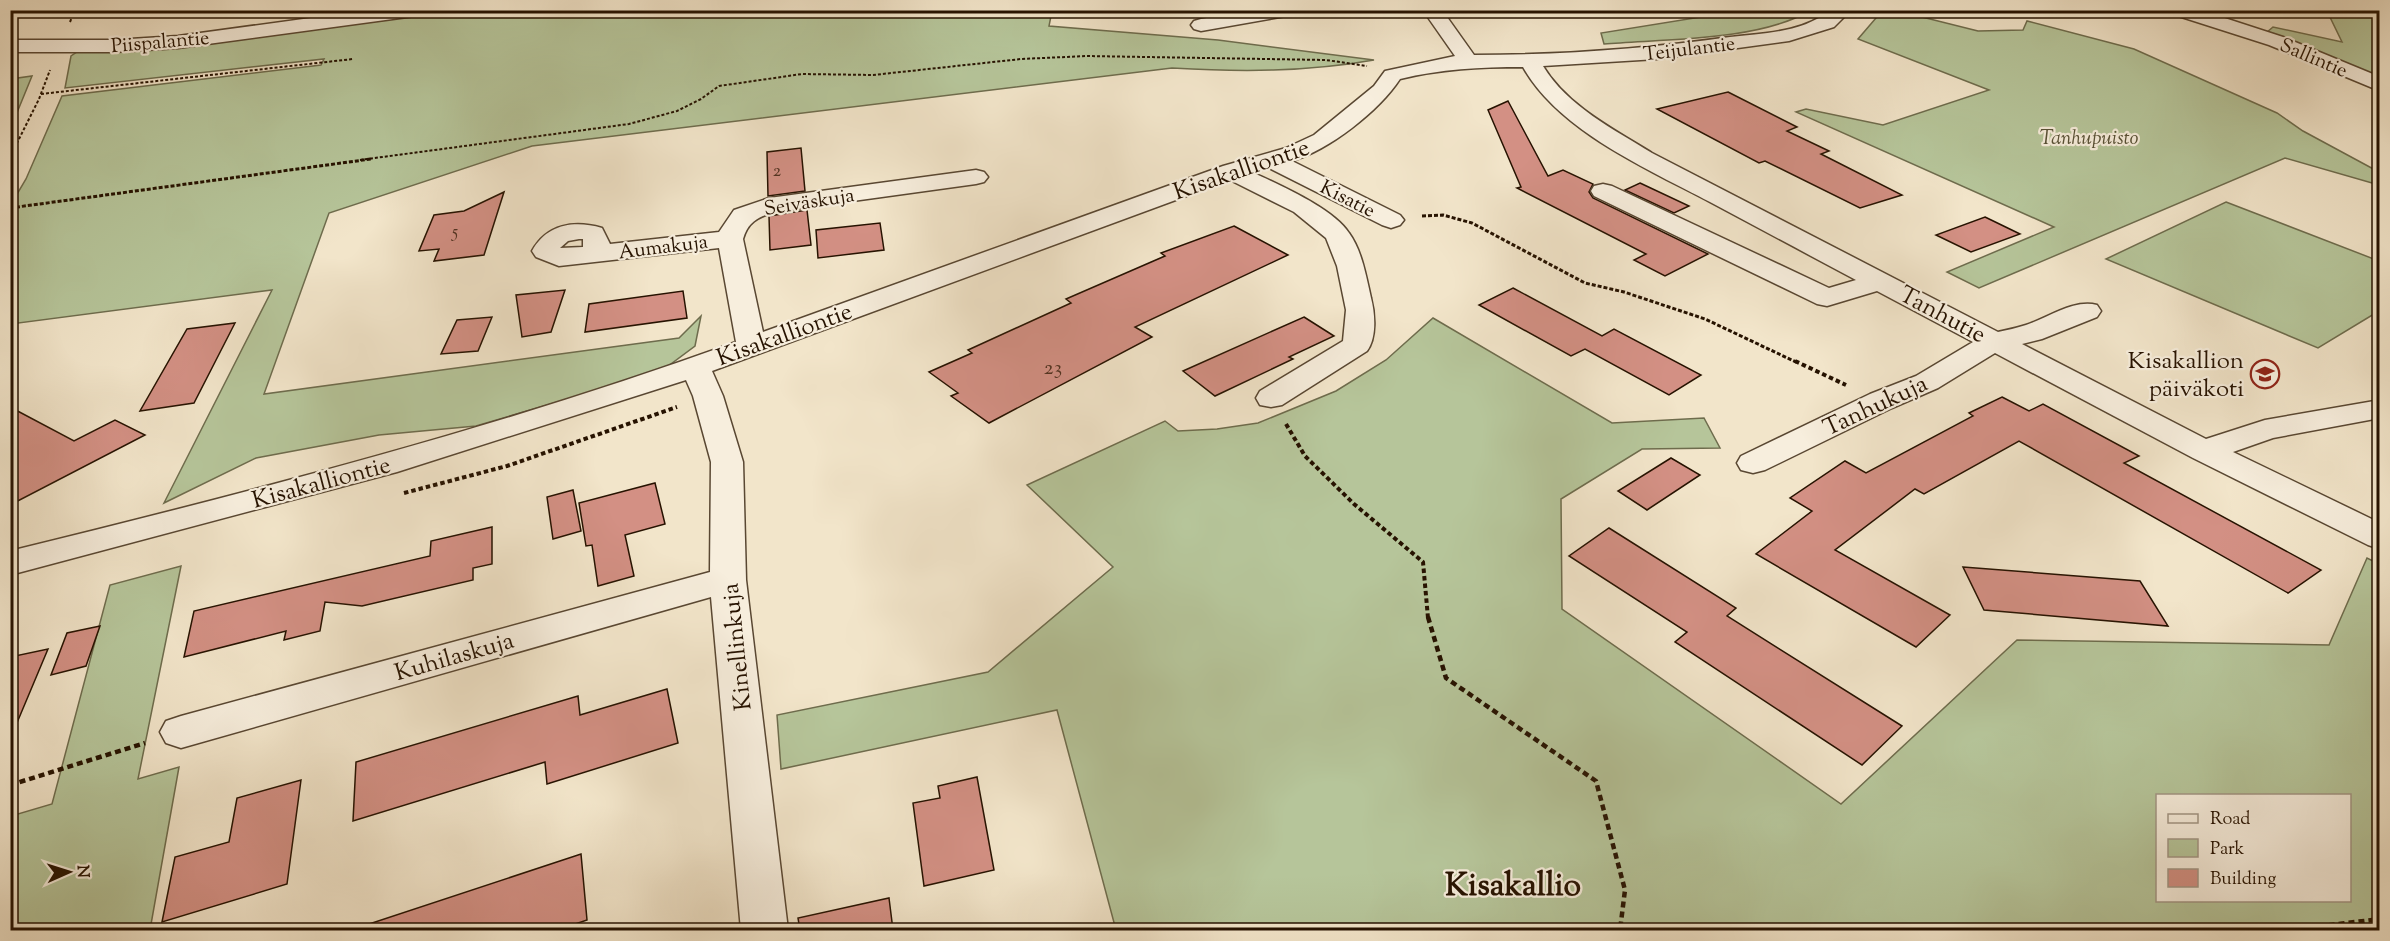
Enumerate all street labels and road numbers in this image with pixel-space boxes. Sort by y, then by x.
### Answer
street label: Piispalantie [110,25,211,62]
street label: Teijulantie [1642,30,1737,71]
street label: Sallintie [2275,32,2352,87]
street label: Kisakalliontie [1169,132,1314,210]
street label: Kisatie [1314,174,1380,226]
street label: Seiväskuja [762,182,857,225]
street label: Aumakuja [617,229,710,268]
street label: Tanhutie [1893,279,1991,353]
street label: Kisakalliontie [712,296,857,376]
street label: Tanhukuja [1818,368,1934,446]
street label: Kisakalliontie [248,449,395,519]
street label: Kinellinkuja [714,581,762,712]
street label: Kuhilaskuja [391,625,518,691]

